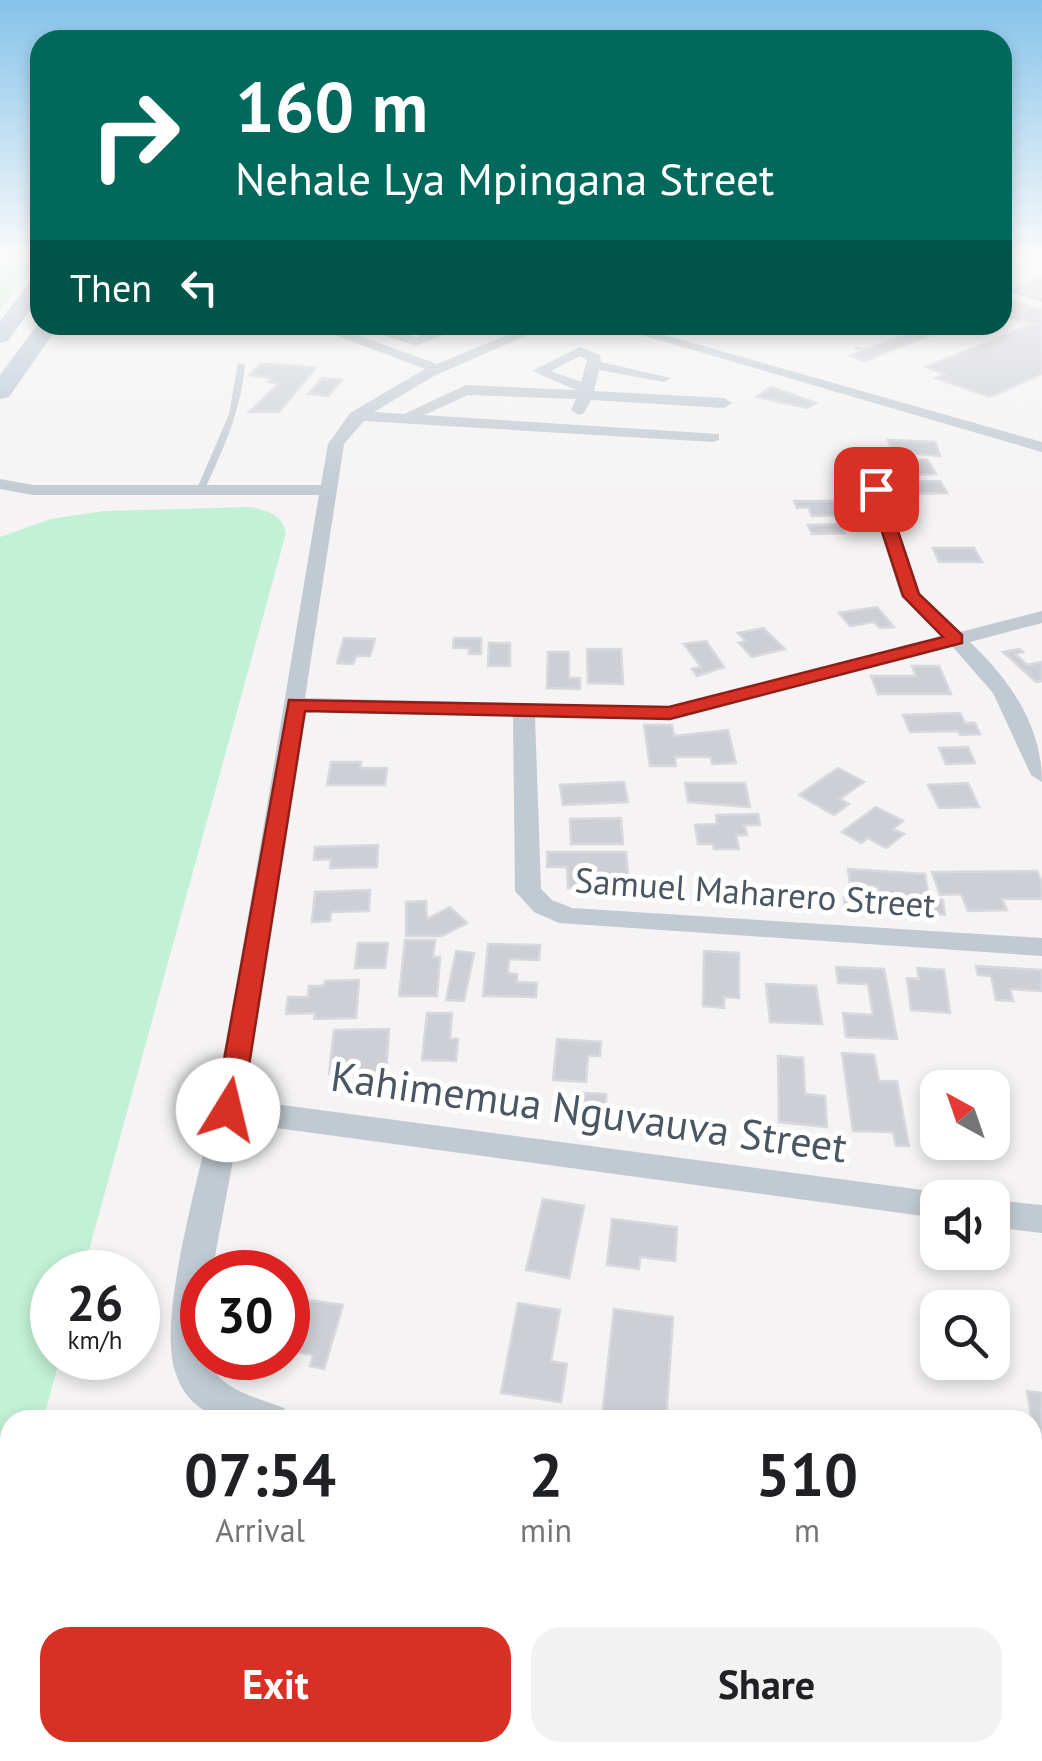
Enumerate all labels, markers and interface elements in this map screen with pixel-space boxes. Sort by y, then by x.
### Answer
text: 160 m [235,61,428,151]
icon: right [70,70,200,200]
text: Nehale Lya Mpingana Street [235,149,774,207]
icon: left [172,260,227,315]
text: Then [70,263,152,312]
pin [834,447,919,532]
icon: arrive [849,462,904,517]
street label: Samuel Maharero Street [573,856,937,928]
street label: Kahimemua Nguvauva Street [327,1048,851,1174]
position arrow [176,1058,280,1162]
north arrow [920,1070,1010,1160]
map controls [920,1070,1010,1380]
button: sound [920,1180,1010,1270]
speed limit sign: 30 [180,1250,310,1380]
text: 26 [67,1270,123,1335]
button: search [920,1290,1010,1380]
text: km/h [68,1324,122,1356]
text: 07:54 [184,1435,336,1513]
text: 2 [529,1435,563,1513]
text: 510 [756,1435,858,1513]
text: Arrival [215,1509,305,1551]
text: min [520,1509,572,1551]
text: m [794,1509,820,1551]
button: Exit [40,1627,511,1742]
button: Share [531,1627,1002,1742]

